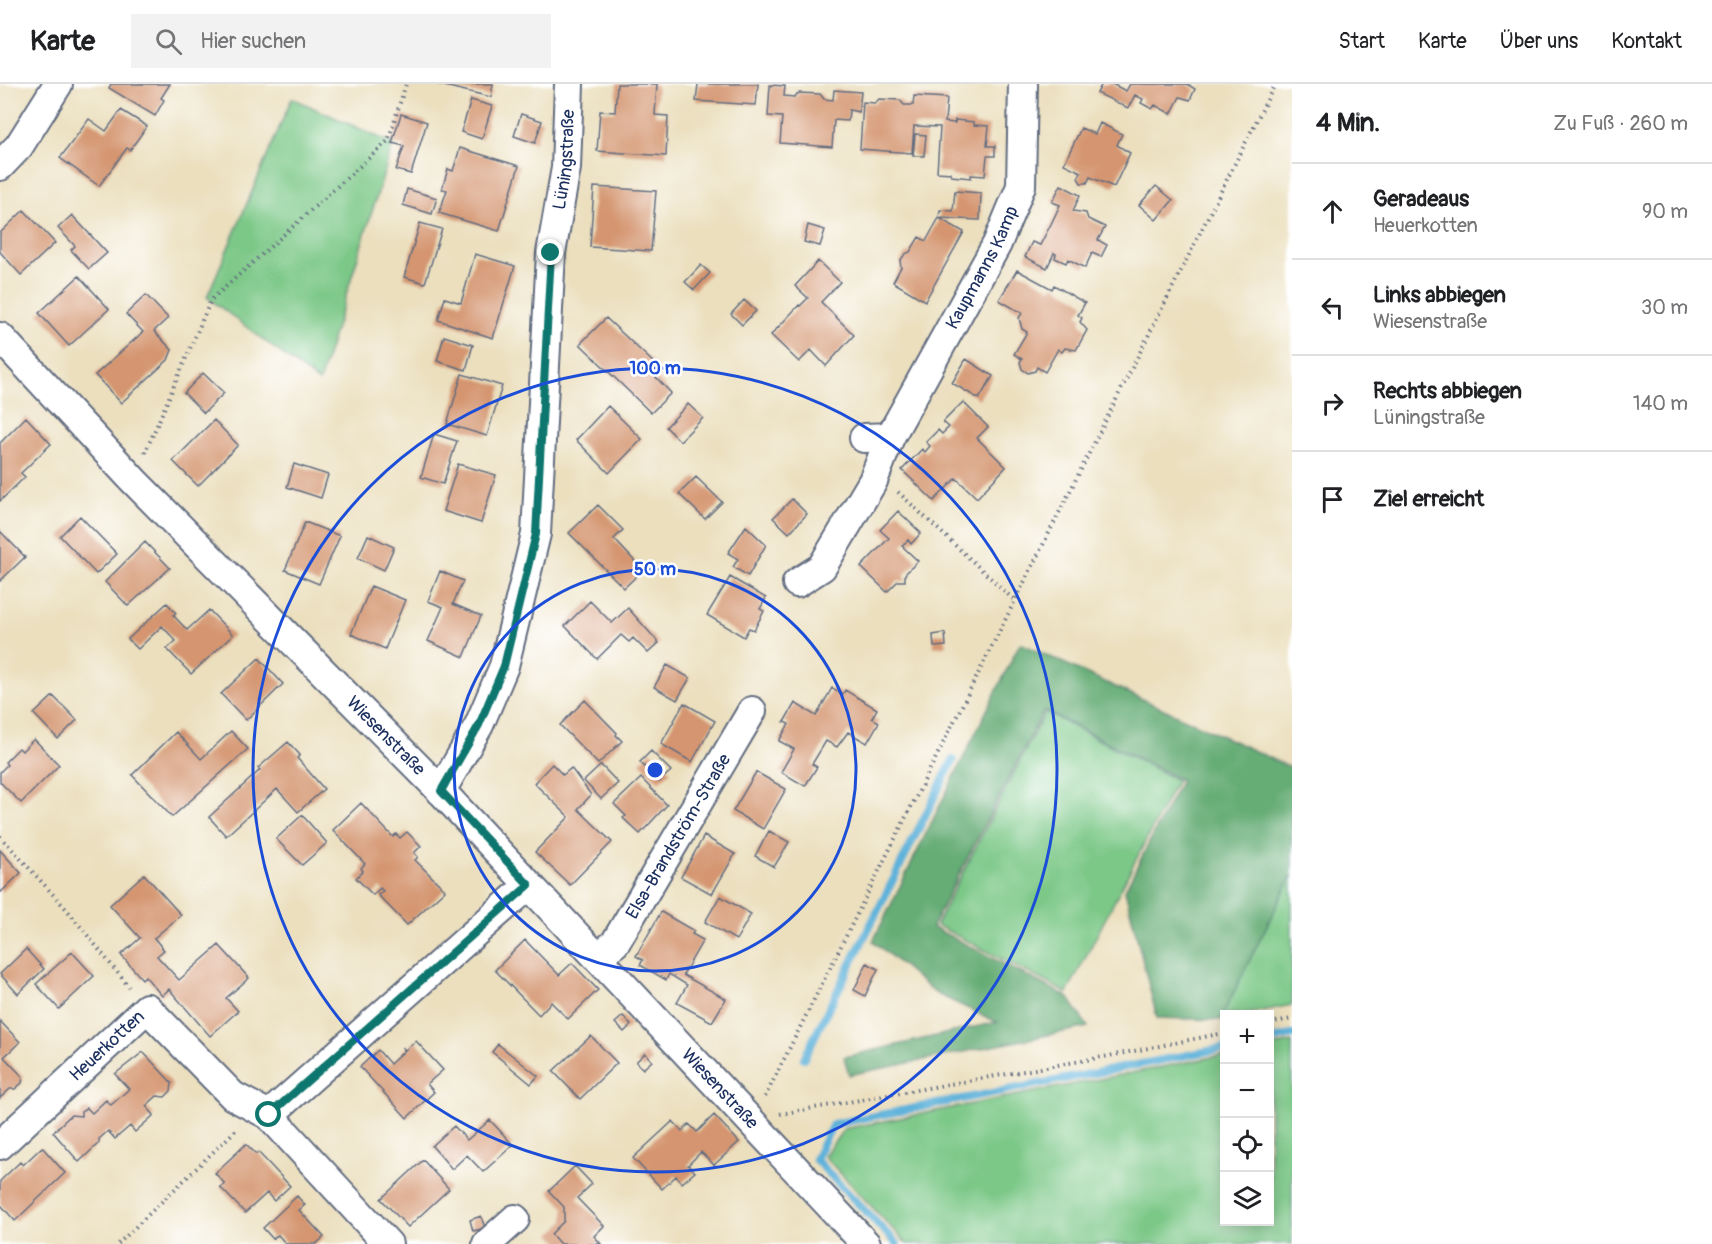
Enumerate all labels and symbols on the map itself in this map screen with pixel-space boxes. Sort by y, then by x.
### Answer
street label: Lüningstraße [548,109,580,212]
street label: Kaupmanns Kamp [941,203,1023,333]
route end [537,239,563,265]
text: 100 m [629,357,681,380]
text: 50 m [634,558,676,581]
street label: Wiesenstraße [341,691,430,781]
street label: Elsa-Brandström-Straße [621,750,736,923]
centre of rings [645,760,665,780]
street label: Heuerkotten [65,1005,150,1086]
street label: Wiesenstraße [676,1044,763,1134]
route start [255,1101,281,1127]

